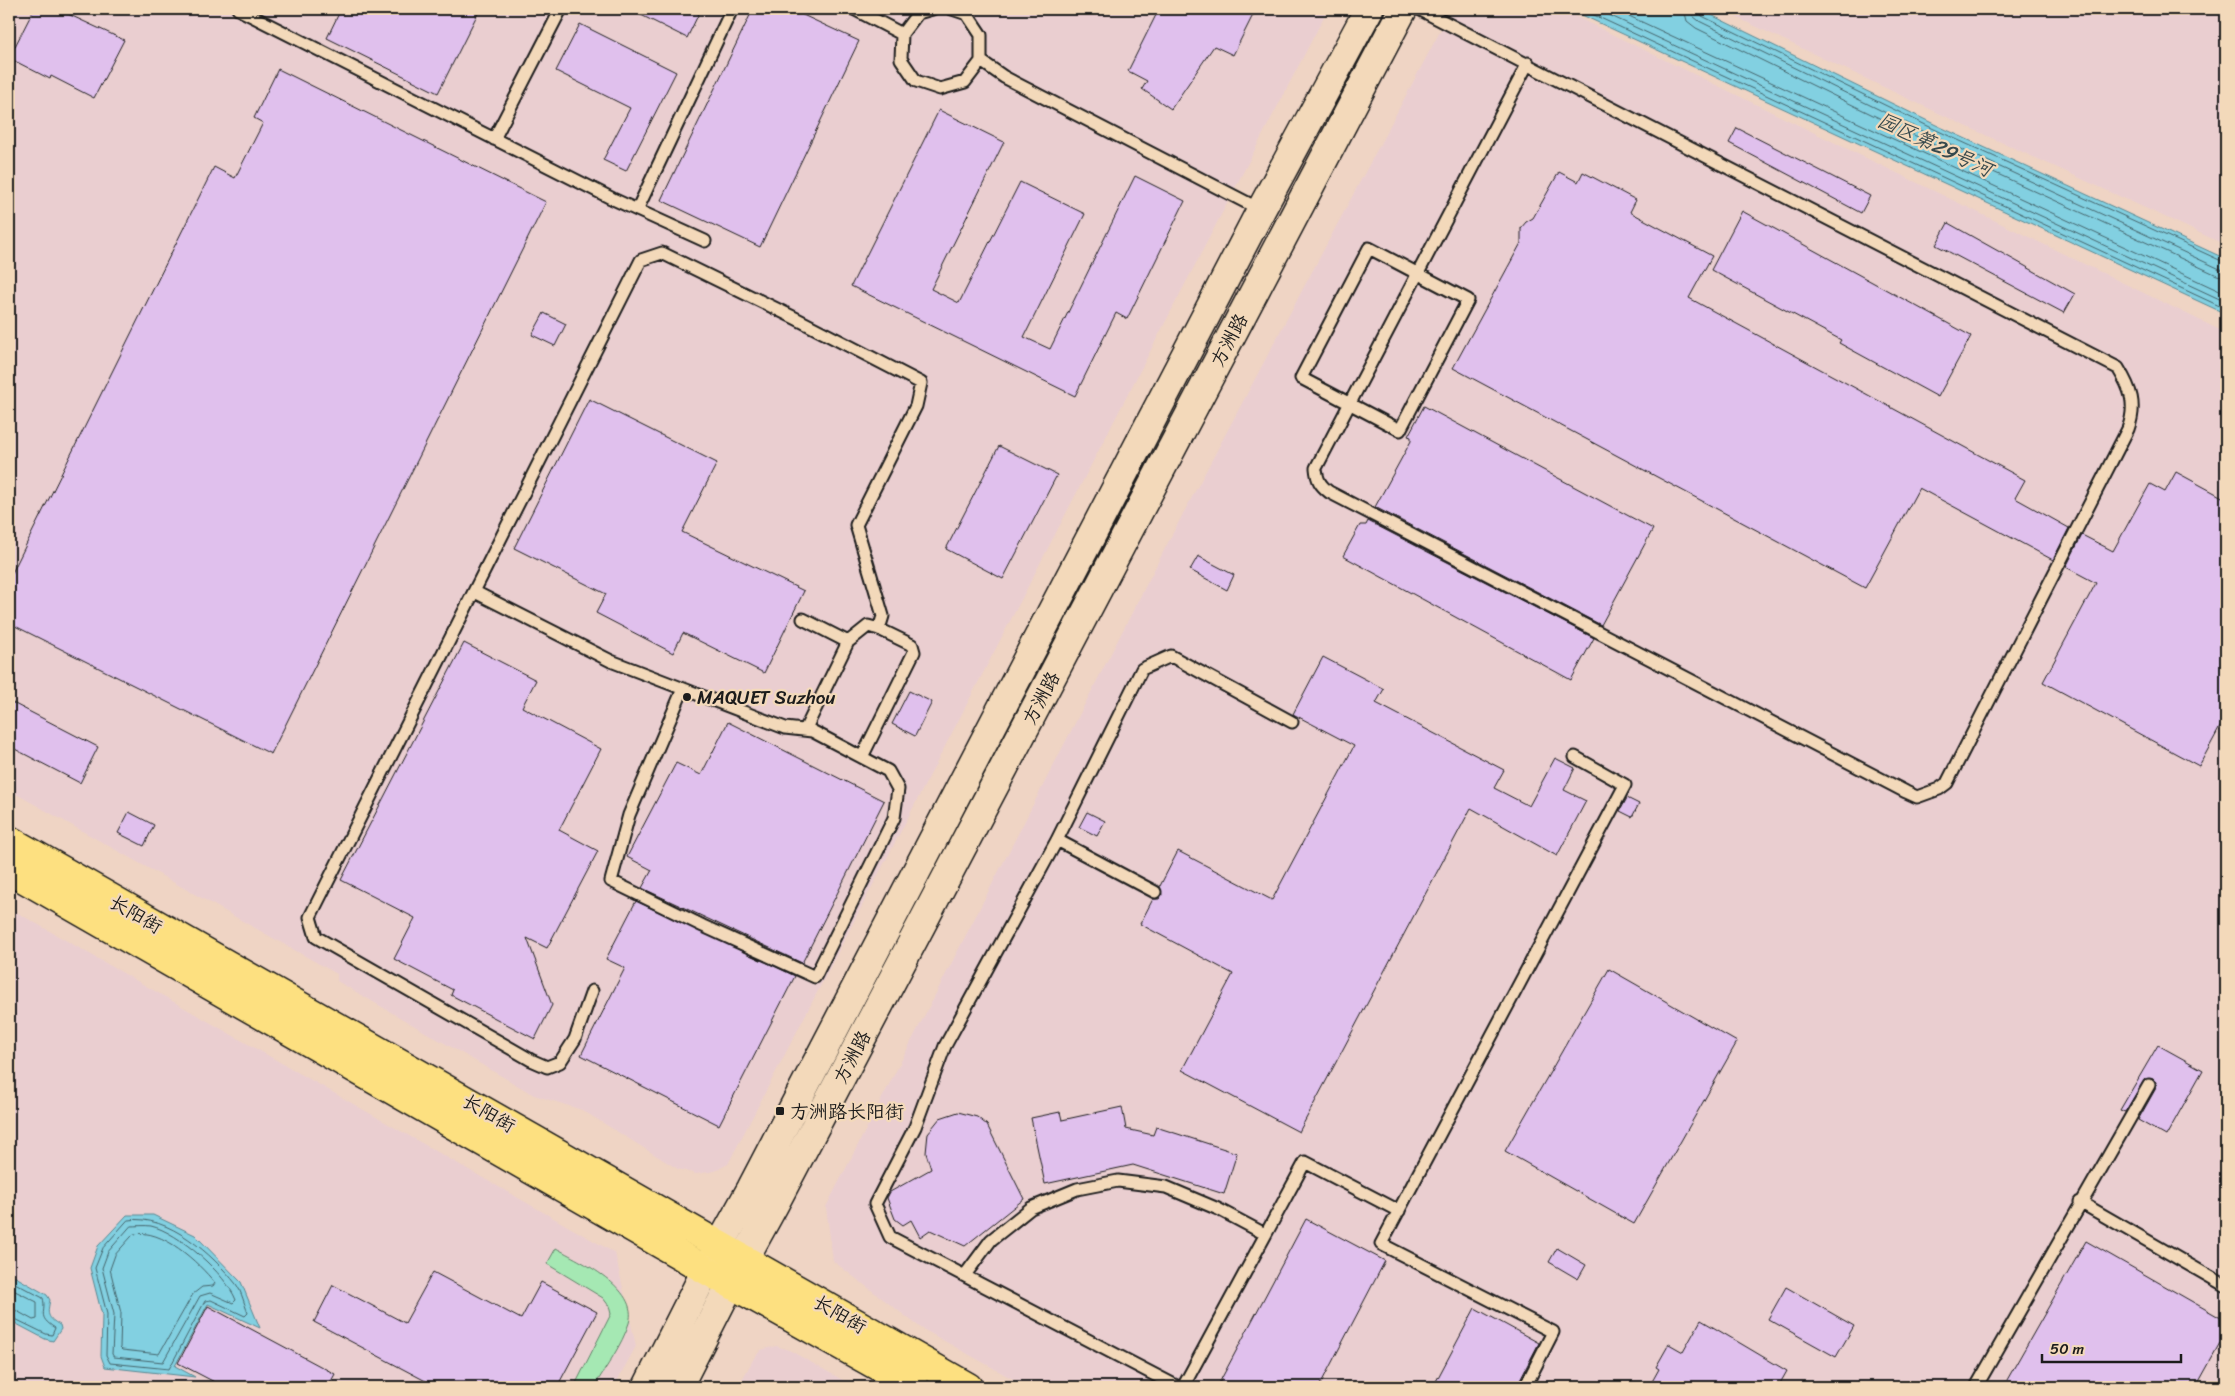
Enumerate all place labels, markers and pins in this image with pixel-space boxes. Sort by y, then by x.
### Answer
place label: MAQUET Suzhou [697,681,836,714]
marker: MAQUET Suzhou [681,691,693,703]
place label: 方洲路长阳街 [790,1095,904,1128]
marker: 方洲路长阳街 [774,1105,786,1117]

